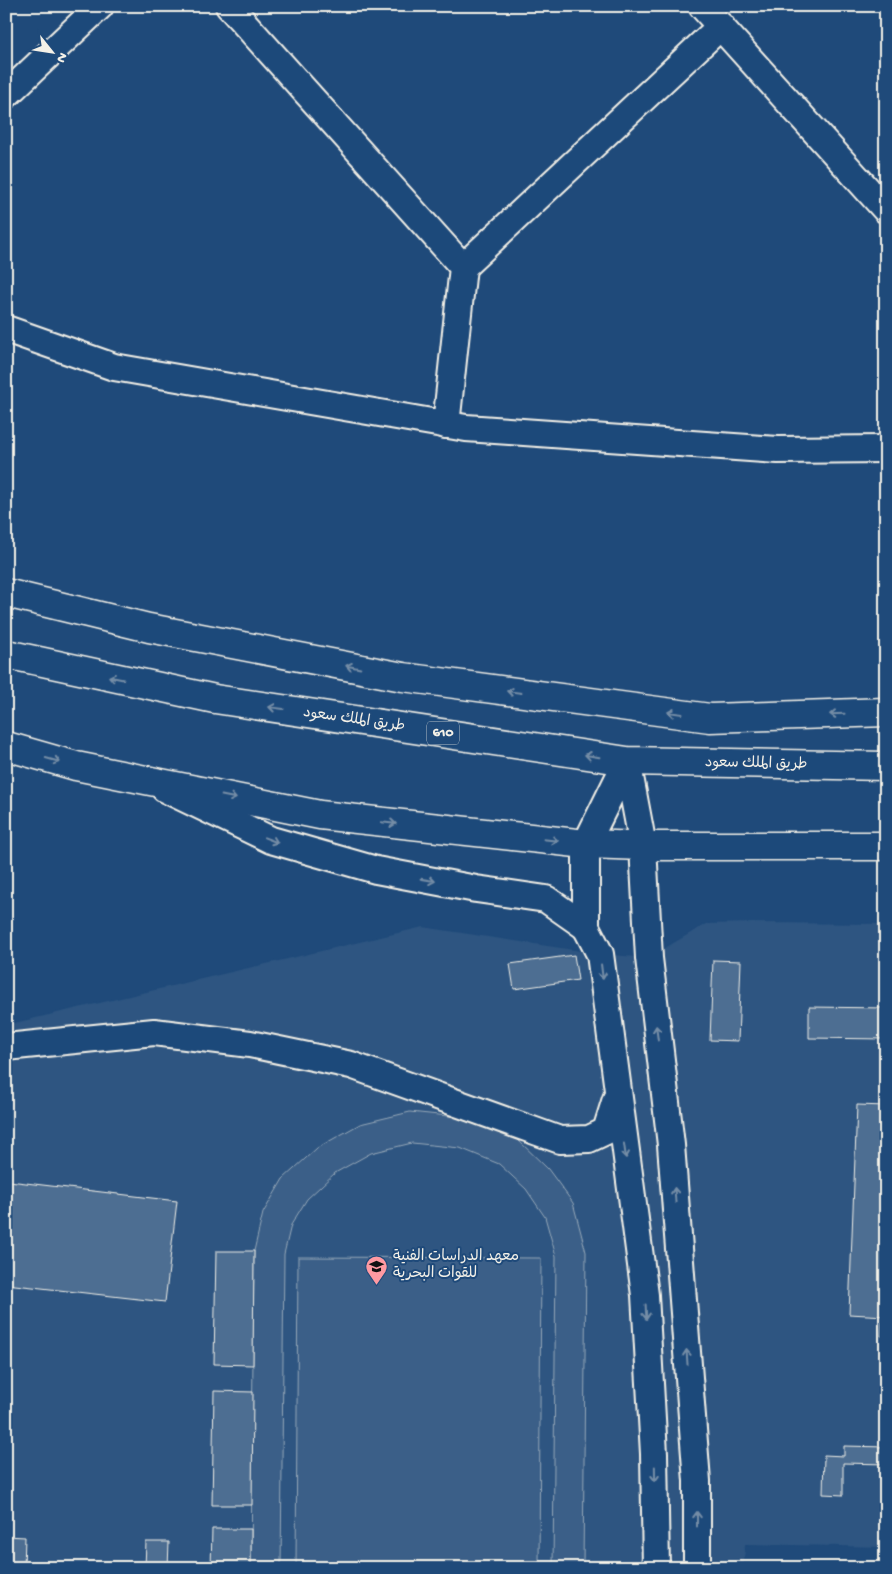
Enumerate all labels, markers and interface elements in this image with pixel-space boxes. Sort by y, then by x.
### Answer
north arrow [28,28,78,78]
text: N [51,49,71,65]
one-way arrow [346,662,362,672]
one-way arrow [109,673,125,683]
one-way arrow [506,686,522,696]
one-way arrow [268,703,284,713]
street label: طريق الملك سعود [302,704,406,736]
one-way arrow [667,708,683,718]
one-way arrow [829,709,845,718]
road number: 610 [427,721,459,744]
one-way arrow [585,750,601,760]
street label: طريق الملك سعود [705,754,807,774]
one-way arrow [45,755,61,765]
one-way arrow [221,792,237,802]
one-way arrow [381,818,397,827]
one-way arrow [543,835,559,845]
one-way arrow [263,836,278,845]
one-way arrow [420,875,436,885]
one-way arrow [597,964,607,980]
one-way arrow [652,1026,662,1042]
one-way arrow [621,1142,631,1158]
one-way arrow [670,1187,679,1203]
place label: معهد الدراسات الفنية للقوات البحرية [393,1248,519,1283]
school or university icon: معهد الدراسات الفنية للقوات البحرية [365,1254,389,1285]
one-way arrow [642,1304,651,1320]
one-way arrow [683,1349,692,1365]
one-way arrow [650,1466,660,1482]
one-way arrow [692,1511,702,1528]

